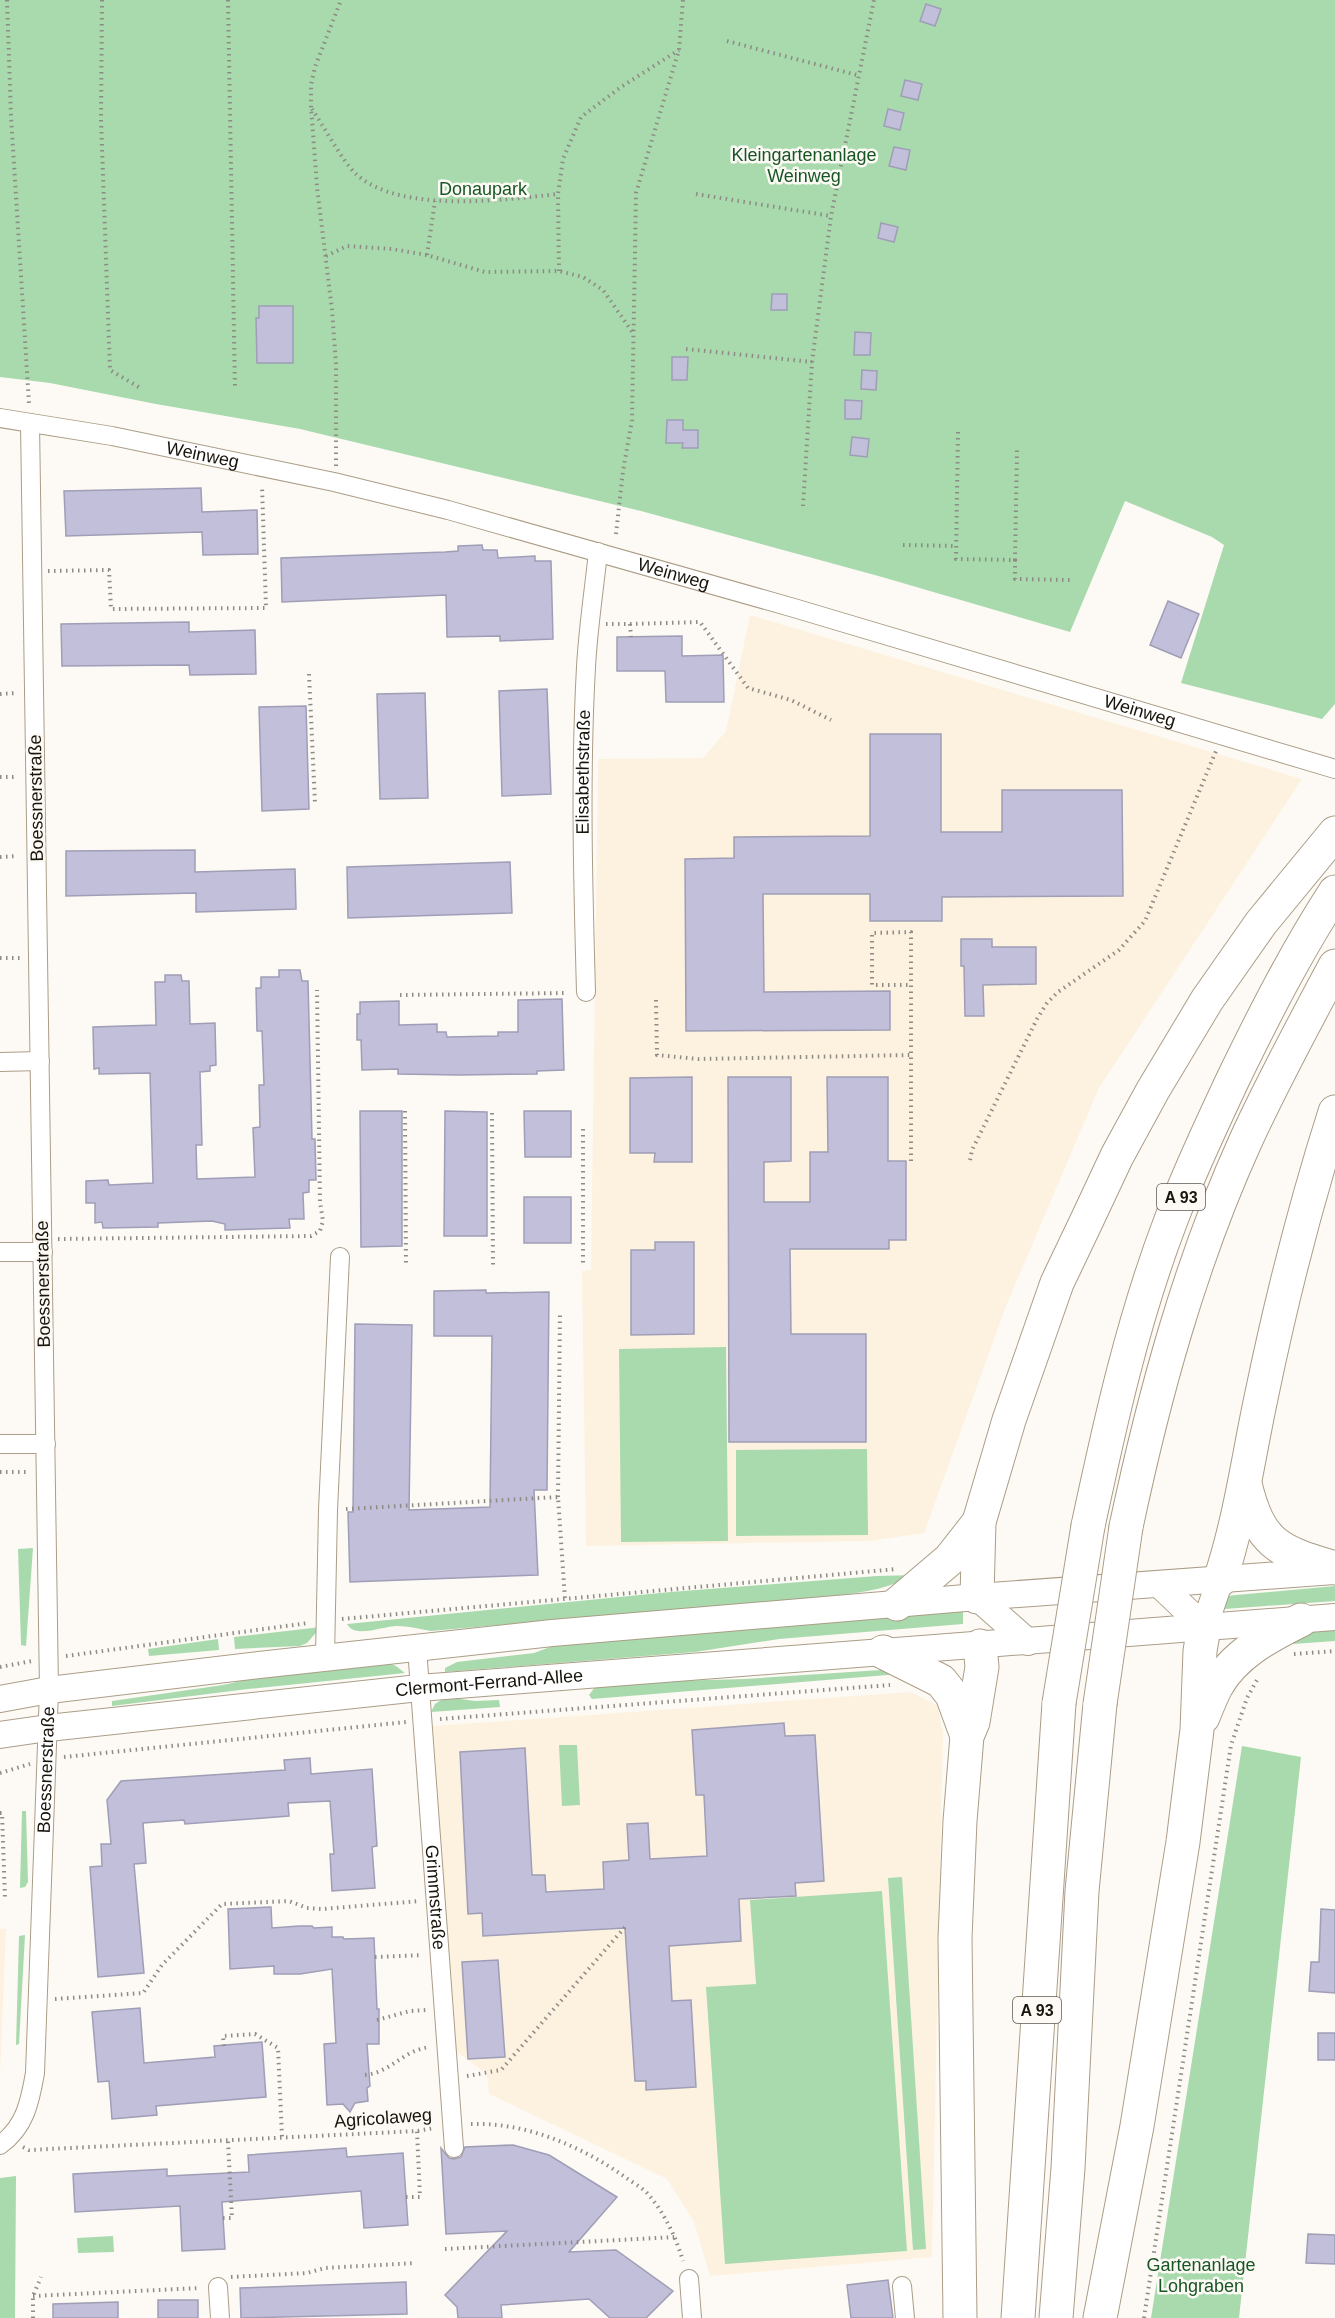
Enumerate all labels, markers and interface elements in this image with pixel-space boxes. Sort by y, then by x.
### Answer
park label: Kleingartenanlage Weinweg [731,145,877,186]
park label: Donaupark [439,179,528,199]
street label: Weinweg [165,438,241,472]
street label: Weinweg [635,554,712,594]
street label: Weinweg [1102,691,1178,731]
street label: Elisabethstraße [573,709,594,835]
street label: Boessnerstraße [25,734,47,862]
road number: A 93 [1157,1184,1205,1210]
street label: Boessnerstraße [32,1220,54,1348]
street label: Clermont-Ferrand-Allee [394,1665,584,1700]
street label: Boessnerstraße [34,1706,58,1834]
street label: Grimmstraße [422,1844,449,1950]
road number: A 93 [1013,1997,1061,2023]
street label: Agricolaweg [333,2105,433,2131]
park label: Gartenanlage Lohgraben [1146,2255,1256,2296]

